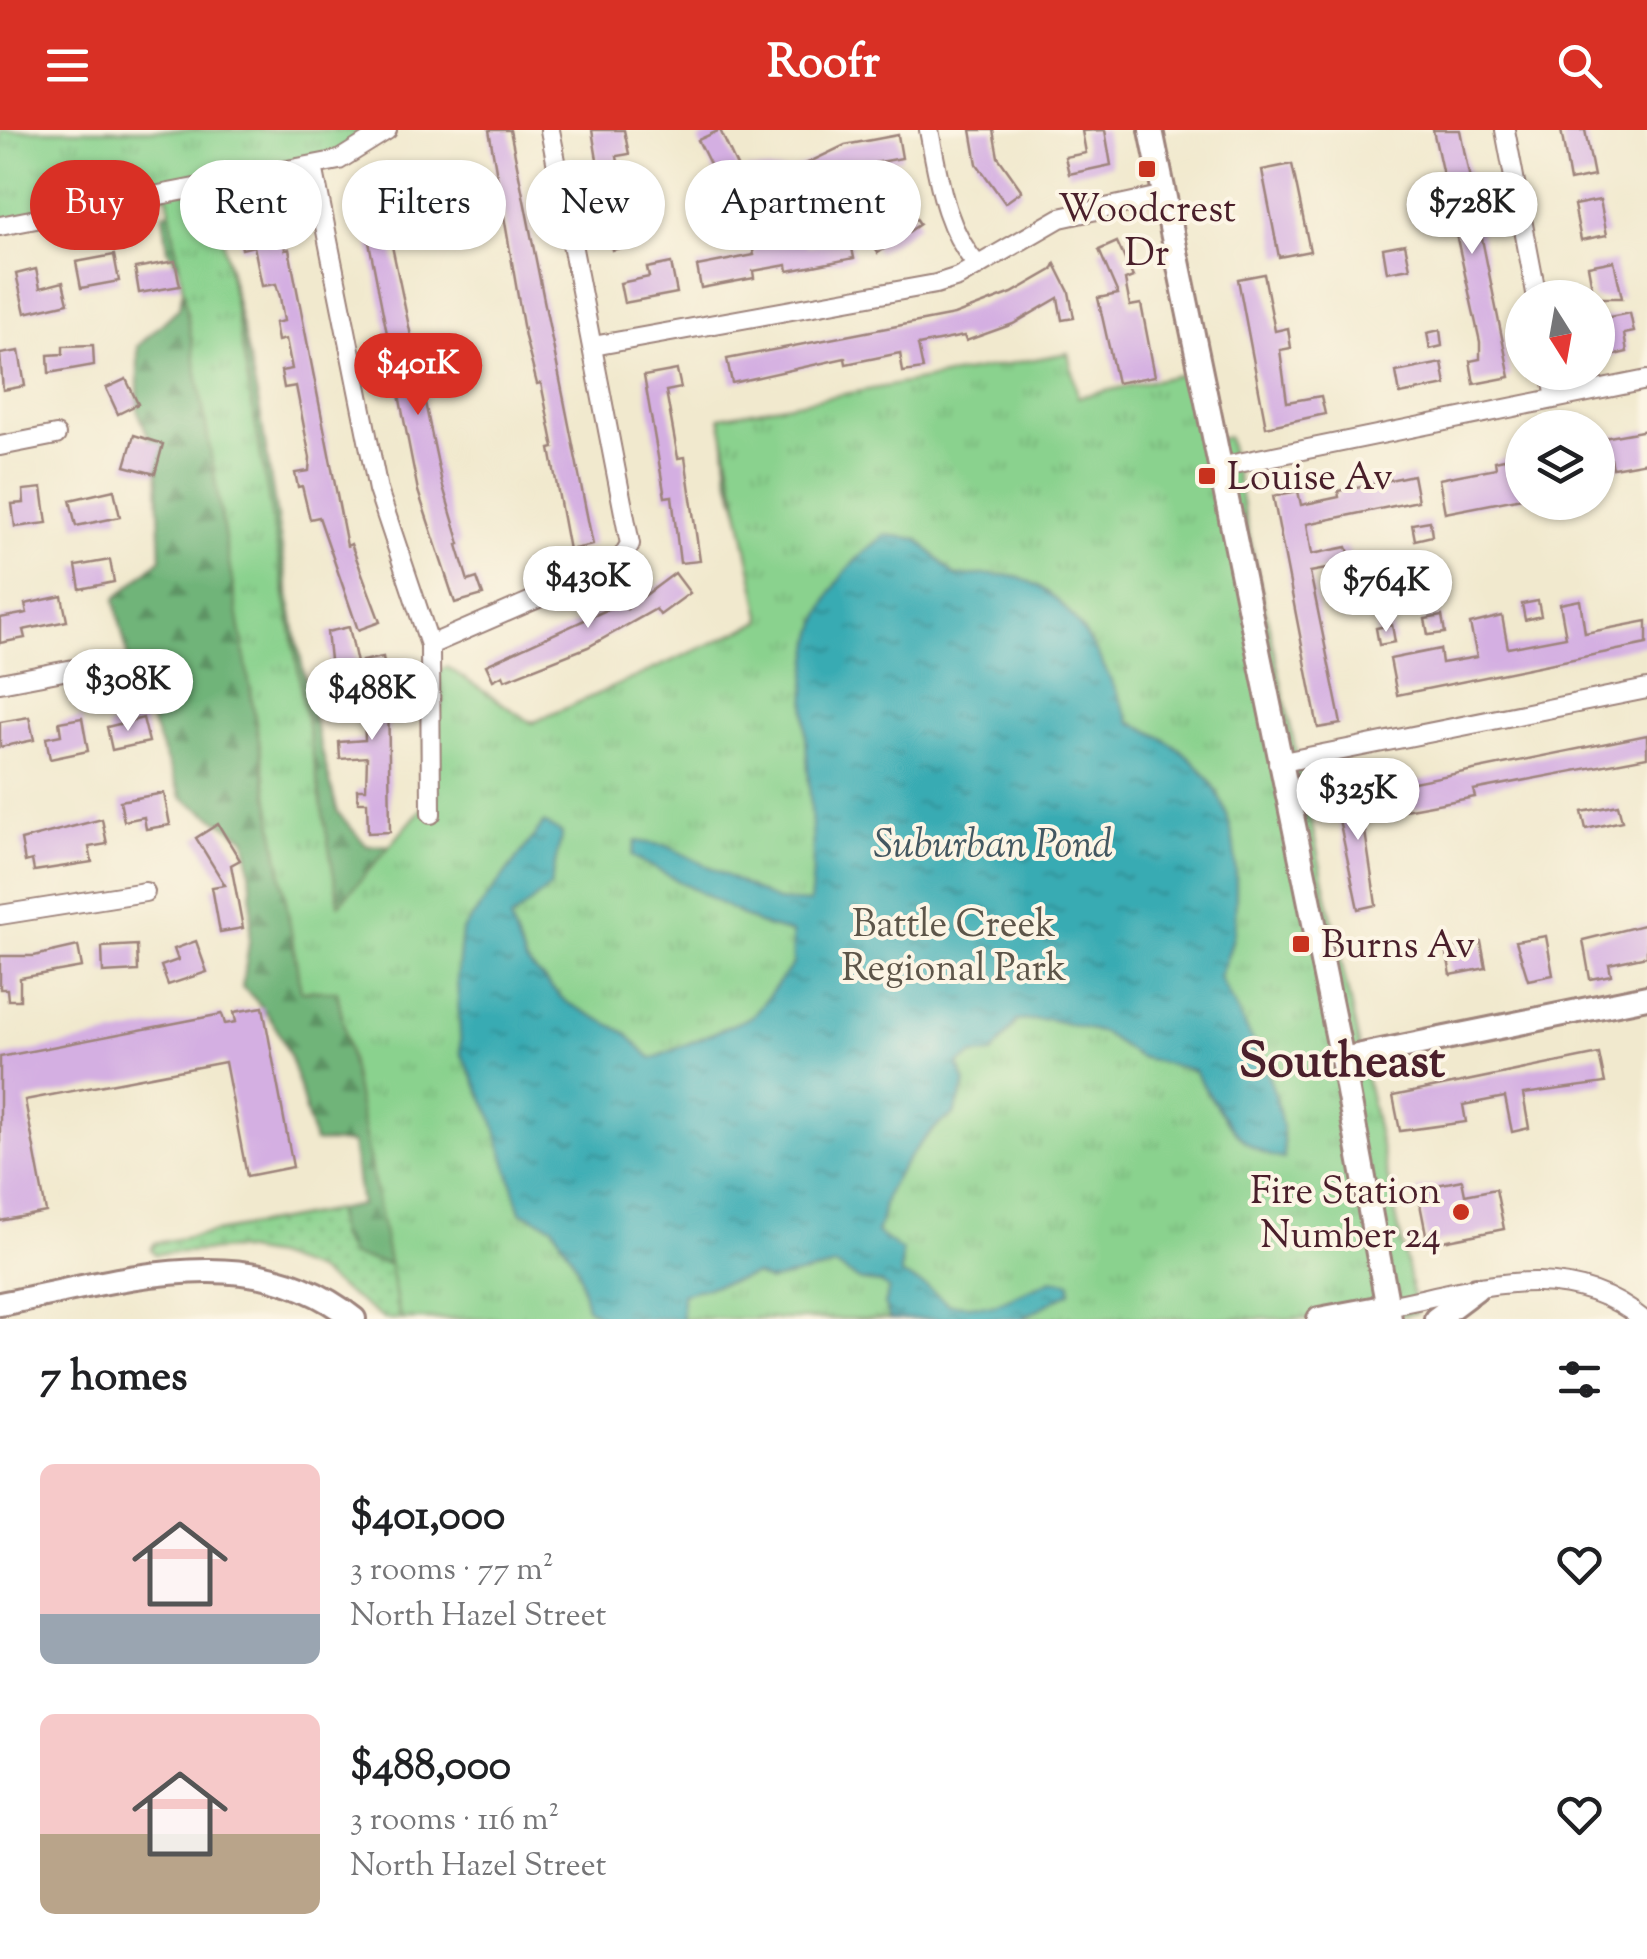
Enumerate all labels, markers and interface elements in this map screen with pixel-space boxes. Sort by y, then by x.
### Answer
text: Roofr [767,33,880,98]
icon: menu [40,38,95,93]
icon: search [1552,38,1607,93]
marker: Woodcrest Dr [1136,158,1158,180]
chip: Buy [30,160,160,250]
chip: Rent [180,160,322,250]
chip: Filters [342,160,506,250]
chip: New [526,160,665,250]
chip: Apartment [685,160,921,250]
pin: $728K [1402,172,1542,257]
text: $728K [1429,181,1515,227]
place label: Woodcrest Dr [1058,185,1236,283]
north arrow [1505,280,1615,390]
map controls [1505,280,1615,520]
pin: $401K [348,333,488,418]
text: $401K [376,342,460,388]
button: layers [1505,410,1615,520]
place label: Louise Av [1227,453,1393,507]
marker: Louise Av [1196,465,1218,487]
pin: $430K [518,546,658,631]
pin: $764K [1316,550,1456,635]
text: $430K [545,555,631,601]
text: $764K [1342,559,1430,605]
pin: $308K [58,649,198,734]
text: $308K [85,658,171,704]
pin: $488K [302,658,442,743]
text: $488K [328,667,416,713]
pin: $325K [1288,758,1428,843]
text: $325K [1318,767,1398,813]
water label: Suburban Pond [873,819,1113,876]
park label: Battle Creek Regional Park [841,900,1067,998]
place label: Burns Av [1321,921,1475,975]
marker: Burns Av [1290,933,1312,955]
district label: Southeast [1239,1030,1446,1099]
place label: Fire Station Number 24 [1250,1167,1441,1265]
marker: Fire Station Number 24 [1450,1201,1472,1223]
text: 7 homes [40,1349,188,1409]
icon: filters [1552,1352,1607,1407]
text: $401,000 [350,1488,505,1548]
icon: home [120,1504,240,1624]
icon: heart [1552,1537,1607,1592]
text: 3 rooms · 77 m² [350,1548,554,1594]
text: North Hazel Street [350,1594,606,1640]
text: $488,000 [350,1738,511,1798]
icon: home [120,1754,240,1874]
icon: heart [1552,1787,1607,1842]
text: 3 rooms · 116 m² [350,1798,559,1844]
text: North Hazel Street [350,1844,606,1890]

